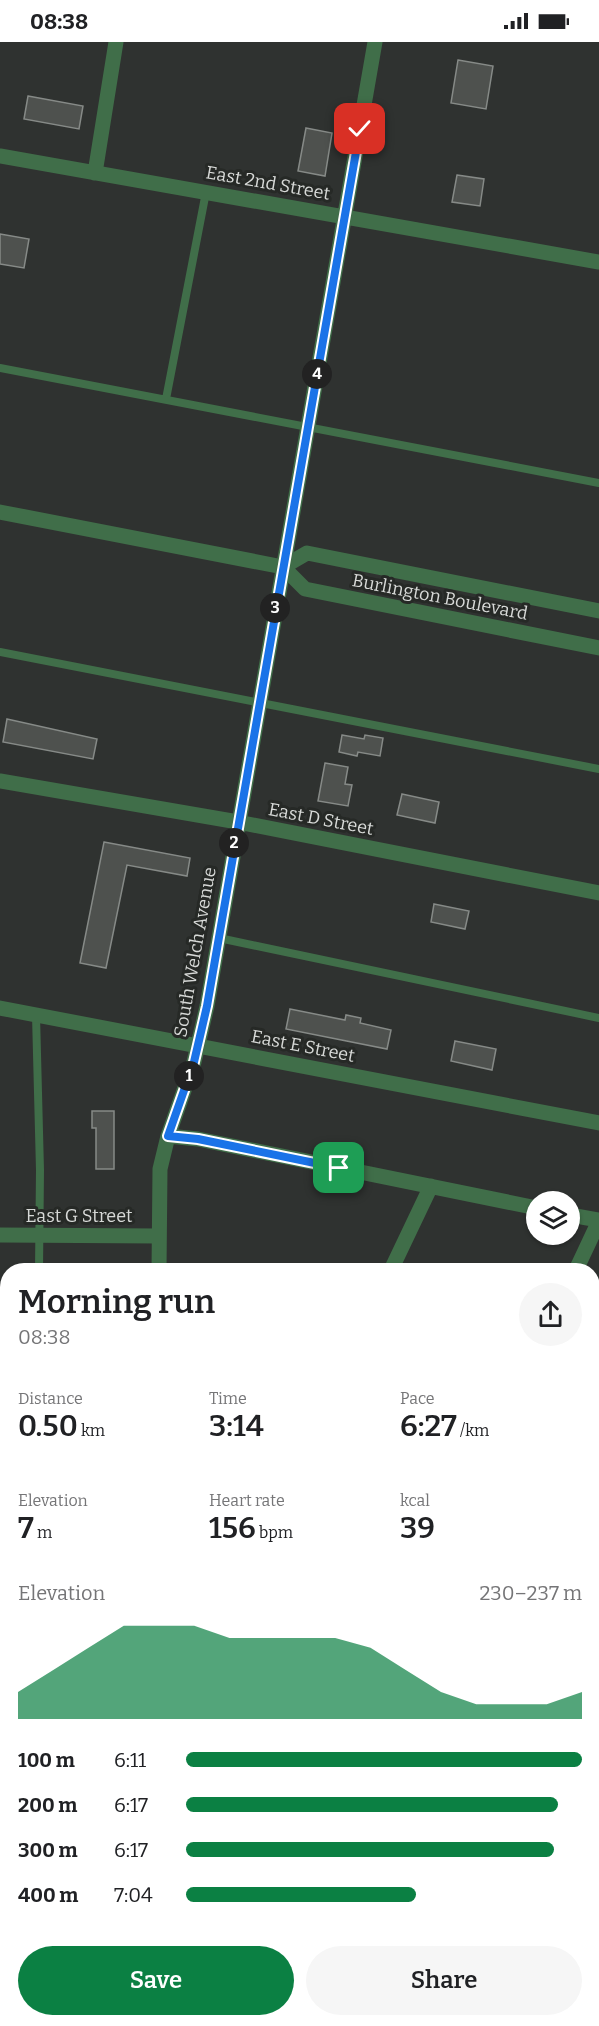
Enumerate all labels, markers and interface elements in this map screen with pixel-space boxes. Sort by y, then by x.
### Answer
text: 08:38 [30,8,88,35]
pin [334,103,385,154]
icon: check [343,112,376,145]
street label: East 2nd Street [204,161,332,205]
pin: 4 [302,359,332,389]
text: 4 [312,364,322,383]
street label: Burlington Boulevard [350,569,530,625]
pin: 3 [260,593,290,623]
text: 3 [270,598,280,617]
street label: East D Street [266,798,376,840]
pin: 2 [219,828,249,858]
text: 2 [229,833,239,852]
street label: South Welch Avenue [169,865,221,1039]
street label: East E Street [249,1025,357,1067]
pin: 1 [174,1061,204,1091]
text: 1 [186,1066,192,1085]
pin [313,1142,364,1193]
icon: arrive [322,1151,355,1184]
map controls [526,1191,580,1245]
button: layers [526,1191,580,1245]
street label: East G Street [25,1205,133,1227]
text: Morning run [18,1282,215,1322]
button: share [519,1283,582,1346]
text: 08:38 [18,1325,70,1349]
text: Distance [18,1389,83,1408]
text: Time [209,1389,247,1408]
text: Pace [400,1389,435,1408]
text: 0.50 [18,1408,78,1444]
text: 3:14 [209,1408,264,1444]
text: 6:27 [400,1408,457,1444]
text: km [78,1421,105,1440]
text: /km [457,1421,489,1440]
text: Elevation [18,1491,88,1510]
text: Heart rate [209,1491,285,1510]
text: kcal [400,1491,430,1510]
text: 7 [18,1510,34,1546]
text: 156 [209,1510,256,1546]
text: 39 [400,1510,435,1546]
text: m [34,1523,52,1542]
text: bpm [256,1523,293,1542]
text: Elevation [18,1581,105,1605]
text: 230–237 m [479,1581,582,1605]
text: 100 m [18,1748,75,1772]
text: 6:11 [114,1748,146,1772]
text: 200 m [18,1793,77,1817]
text: 6:17 [114,1793,148,1817]
text: 300 m [18,1838,78,1862]
text: 6:17 [114,1838,148,1862]
text: 400 m [18,1883,78,1907]
text: 7:04 [114,1883,153,1907]
button: Save [18,1946,294,2015]
button: Share [306,1946,582,2015]

